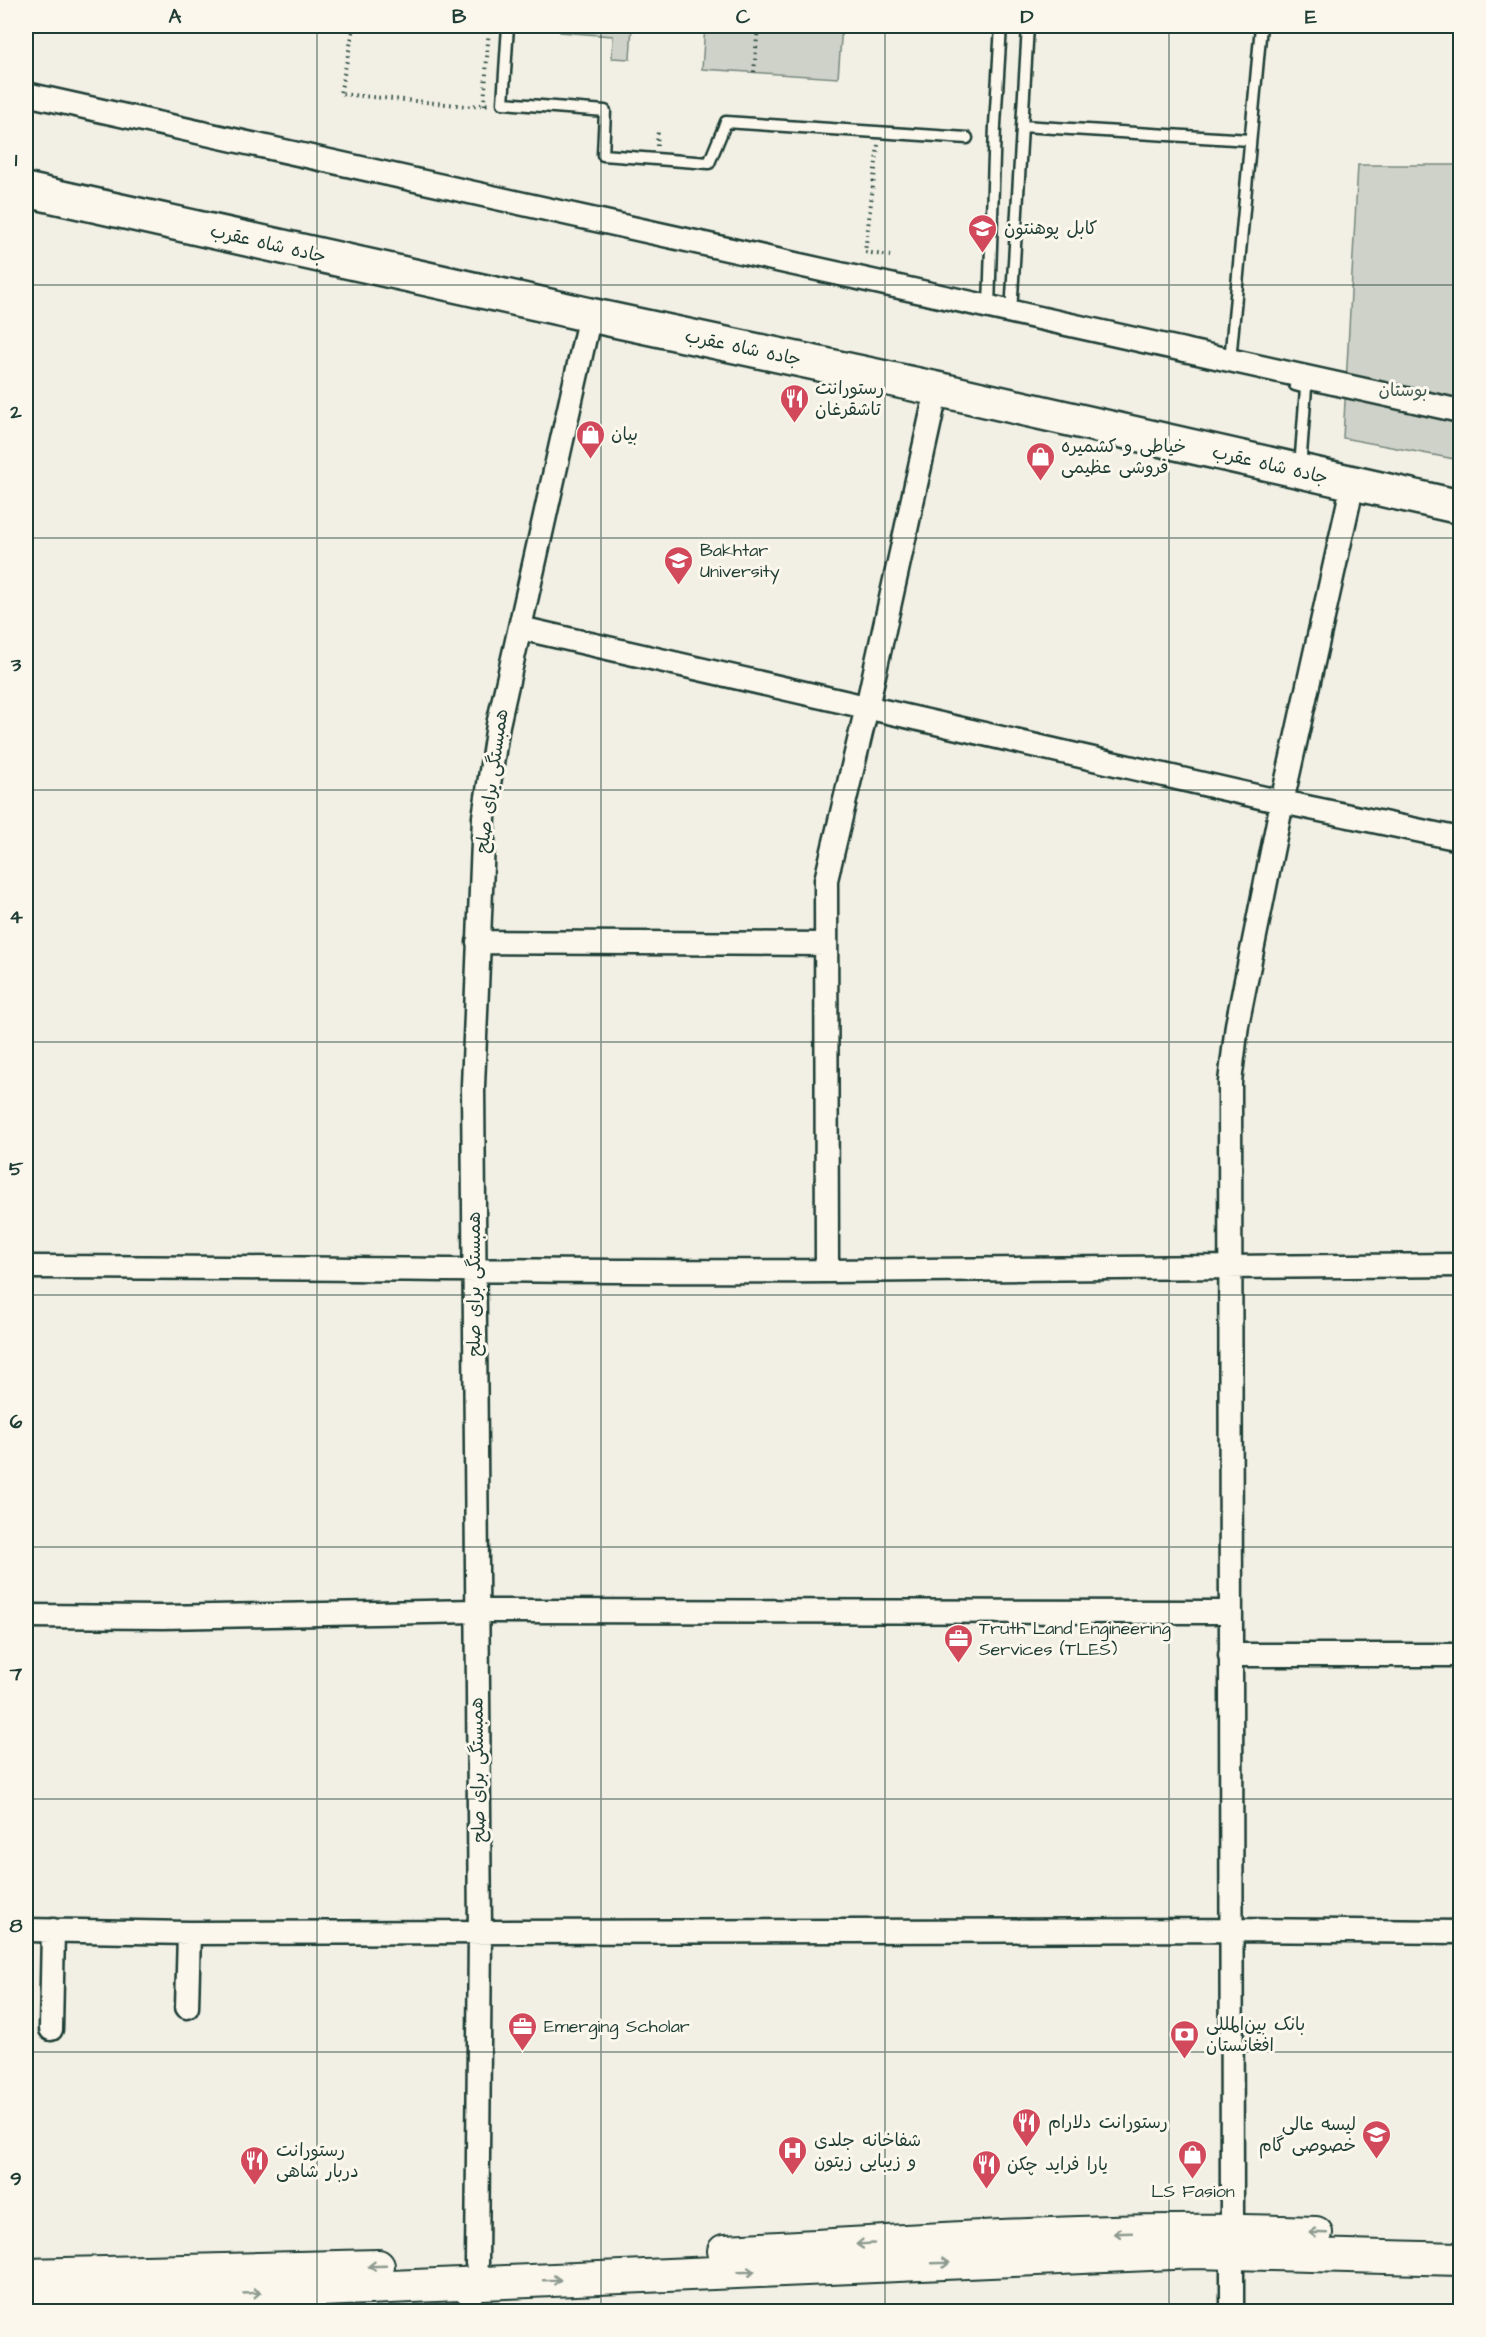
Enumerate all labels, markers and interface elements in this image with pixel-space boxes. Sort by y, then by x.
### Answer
text: A [169,3,182,31]
text: B [452,3,467,31]
text: C [736,3,751,31]
text: D [1021,3,1034,31]
text: E [1305,3,1317,31]
text: 1 [15,146,18,174]
school or university icon: کابل پوهنتون [967,212,999,254]
place label: کابل پوهنتون [1004,216,1098,241]
street label: جاده شاه عقرب [208,219,328,269]
street label: جاده شاه عقرب [683,323,803,373]
place label: رستورانت تاشقرغان [815,376,884,422]
park label: بوستان [1378,378,1428,403]
restaurant icon: رستورانت تاشقرغان [778,382,810,424]
text: 2 [9,398,22,426]
shop icon: بیان [574,418,606,460]
place label: بیان [611,422,638,447]
place label: خیاطی و کشمیره فروشی عظیمی [1061,434,1186,480]
shop icon: خیاطی و کشمیره فروشی عظیمی [1024,440,1056,482]
street label: جاده شاه عقرب [1210,440,1330,490]
place label: Bakhtar University [700,538,780,585]
school or university icon: Bakhtar University [663,544,695,586]
text: 3 [10,651,22,679]
street label: همبستگی برای صلح [470,707,514,855]
text: 4 [9,903,23,931]
text: 5 [9,1155,24,1183]
street label: همبستگی برای صلح [462,1211,487,1357]
text: 6 [10,1408,23,1436]
place label: Truth Land Engineering Services (TLES) [979,1616,1171,1662]
office icon: Truth Land Engineering Services (TLES) [942,1622,974,1664]
text: 7 [9,1660,23,1688]
street label: همبستگی برای صلح [464,1697,492,1843]
text: 8 [10,1912,23,1940]
office icon: Emerging Scholar [507,2010,539,2052]
place label: بانک بین‌المللی افغانستان [1206,2012,1305,2058]
place label: Emerging Scholar [544,2014,690,2040]
bank icon: بانک بین‌المللی افغانستان [1169,2018,1201,2060]
restaurant icon: رستورانت دلارام [1011,2106,1043,2148]
place label: رستورانت دلارام [1048,2110,1168,2136]
place label: لیسه عالی خصوصی گام [1259,2112,1356,2159]
school or university icon: لیسه عالی خصوصی گام [1361,2118,1393,2160]
place label: شفاخانه جلدی و زیبایی زیتون [814,2128,921,2174]
hospital icon: شفاخانه جلدی و زیبایی زیتون [777,2134,809,2176]
place label: رستورانت دربار شاهی [276,2138,359,2184]
shop icon: LS Fasion [1177,2138,1209,2180]
restaurant icon: رستورانت دربار شاهی [239,2144,271,2186]
restaurant icon: یارا فراید چکن [970,2148,1002,2190]
place label: یارا فراید چکن [1007,2152,1108,2177]
text: 9 [10,2165,22,2193]
place label: LS Fasion [1151,2179,1235,2204]
one-way arrow [1114,2227,1134,2239]
one-way arrow [1309,2228,1329,2239]
one-way arrow [856,2238,876,2249]
one-way arrow [931,2258,951,2269]
one-way arrow [368,2260,387,2272]
one-way arrow [736,2266,756,2277]
one-way arrow [541,2275,561,2286]
one-way arrow [241,2287,261,2299]

